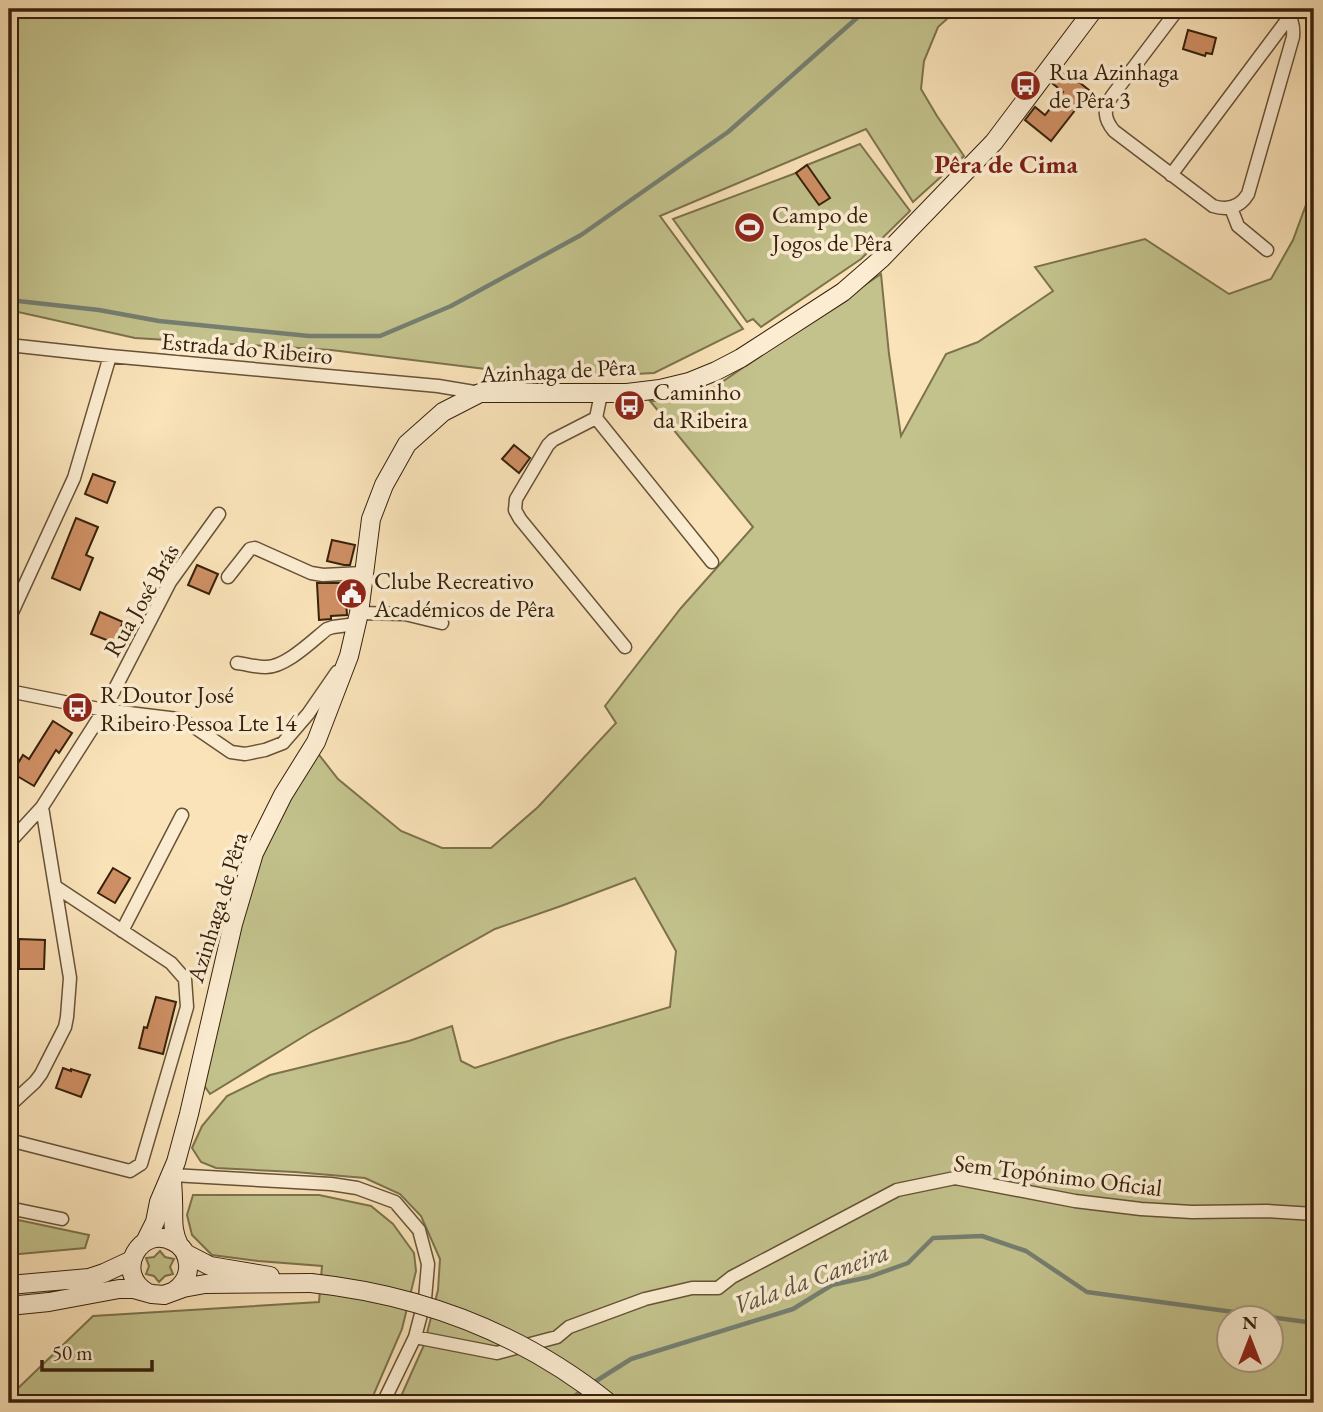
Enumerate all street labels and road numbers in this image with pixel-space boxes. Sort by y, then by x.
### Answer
street label: Estrada do Ribeiro [160,325,334,371]
street label: Azinhaga de Pêra [478,350,637,390]
street label: Rua José Brás [96,538,186,662]
street label: Azinhaga de Pêra [179,828,255,987]
street label: Sem Topónimo Oficial [952,1147,1164,1203]

